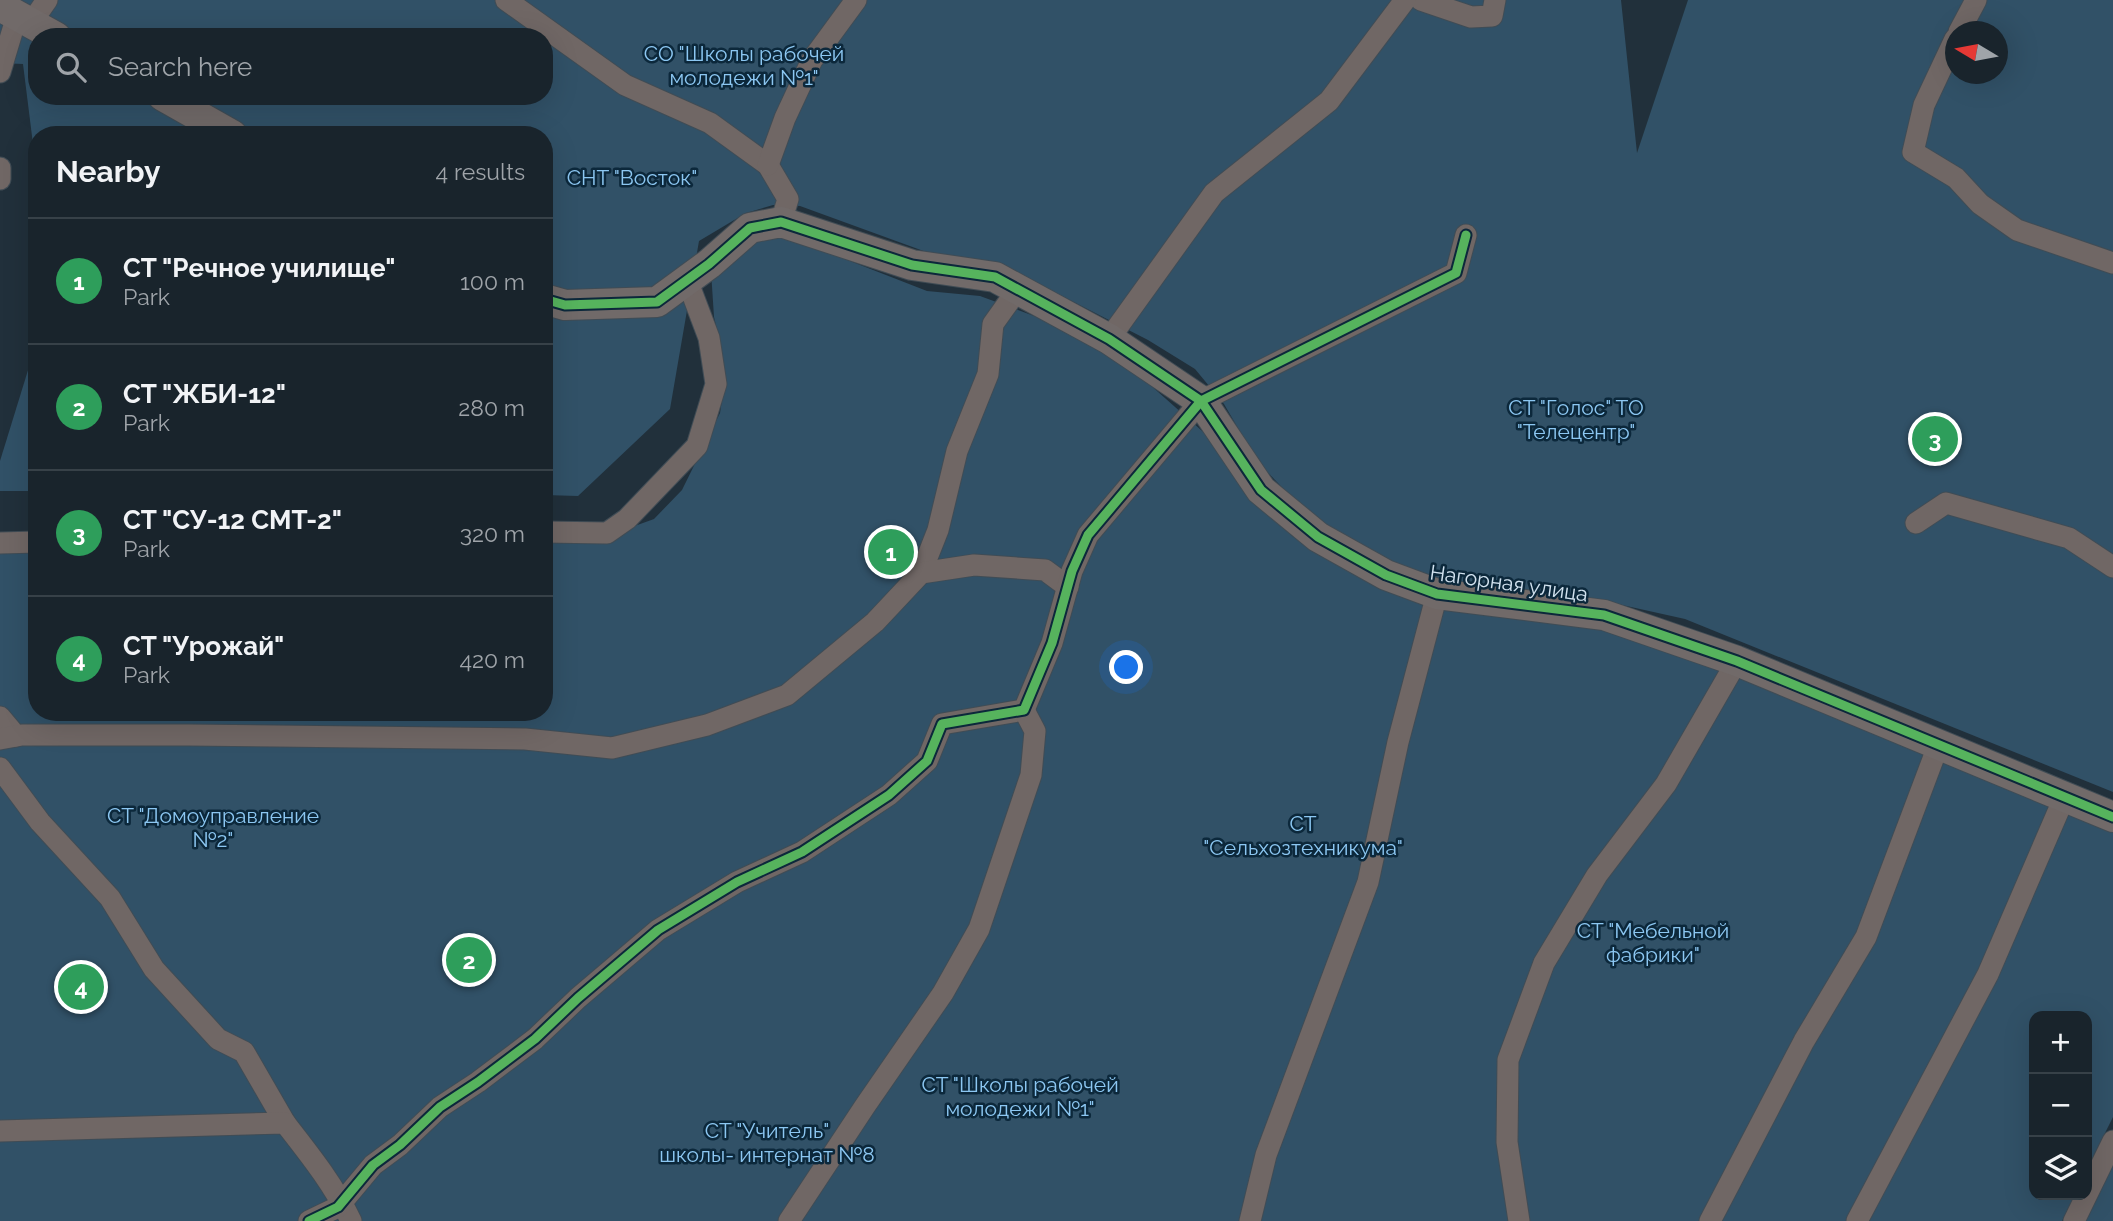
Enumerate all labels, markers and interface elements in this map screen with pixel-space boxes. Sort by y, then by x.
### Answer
north arrow [1945,21,2008,84]
search box [28,28,553,105]
park label: СО "Школы рабочей молодежи №1" [644,41,844,90]
icon: search [52,48,90,86]
text: Search here [108,52,252,82]
text: Nearby [56,154,160,189]
text: 4 results [436,158,525,185]
park label: СНТ "Восток" [567,165,697,190]
text: СТ "Речное училище" [123,253,395,283]
text: 1 [73,268,85,295]
text: 100 m [460,268,525,295]
text: Park [123,283,170,310]
text: СТ "ЖБИ-12" [123,379,286,409]
text: 2 [73,394,85,421]
text: 280 m [458,394,525,421]
park label: СТ "Голос" ТО "Телецентр" [1508,395,1644,444]
text: Park [123,409,170,436]
pin: 3 [1912,413,1958,465]
text: СТ "СУ-12 СМТ-2" [123,505,342,535]
text: 3 [73,520,85,547]
text: 320 m [460,520,525,547]
pin: 1 [868,526,914,578]
text: Park [123,535,170,562]
street label: Нагорная улица [1428,560,1590,606]
text: СТ "Урожай" [123,631,284,661]
text: 4 [72,646,86,673]
text: 420 m [459,646,525,673]
your location [1109,650,1143,684]
text: Park [123,661,170,688]
park label: СТ "Домоуправление №2" [107,803,319,852]
park label: СТ "Сельхозтехникума" [1203,811,1403,860]
park label: СТ "Мебельной фабрики" [1577,918,1729,967]
pin: 2 [446,934,492,986]
pin: 4 [58,961,104,1013]
map controls [2029,1011,2092,1200]
button: + [2029,1011,2092,1074]
park label: СТ "Школы рабочей молодежи №1" [921,1072,1119,1121]
button: − [2029,1074,2092,1137]
park label: СТ "Учитель" школы- интернат №8 [659,1118,875,1167]
button: layers [2029,1137,2092,1200]

